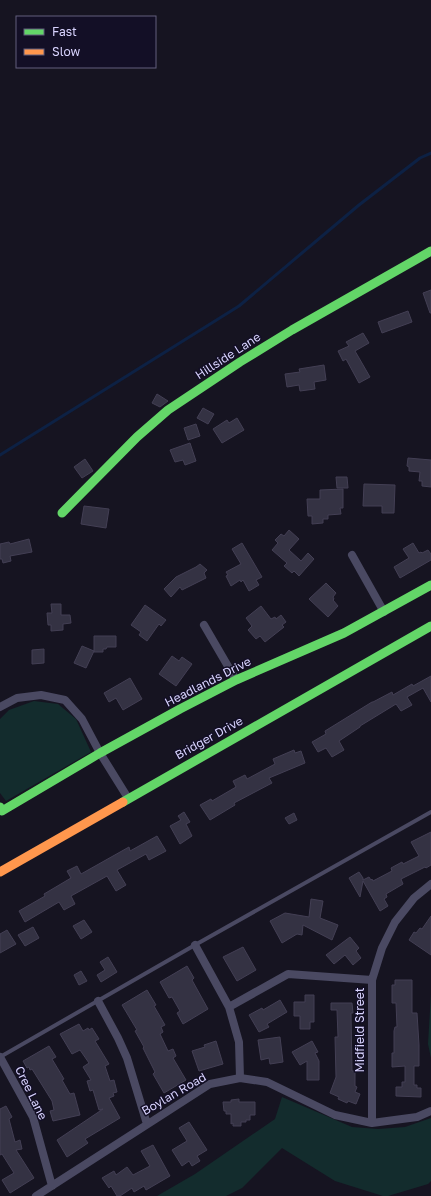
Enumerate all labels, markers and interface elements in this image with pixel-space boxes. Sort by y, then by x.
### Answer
legend [16,16,156,68]
text: Fast [52,24,77,39]
text: Slow [52,44,80,59]
street label: Hillside Lane [192,329,263,382]
street label: Headlands Drive [162,653,253,710]
street label: Bridger Drive [172,713,245,762]
street label: Midfield Street [352,987,367,1073]
street label: Cree Lane [12,1064,51,1122]
street label: Boylan Road [139,1069,209,1118]

